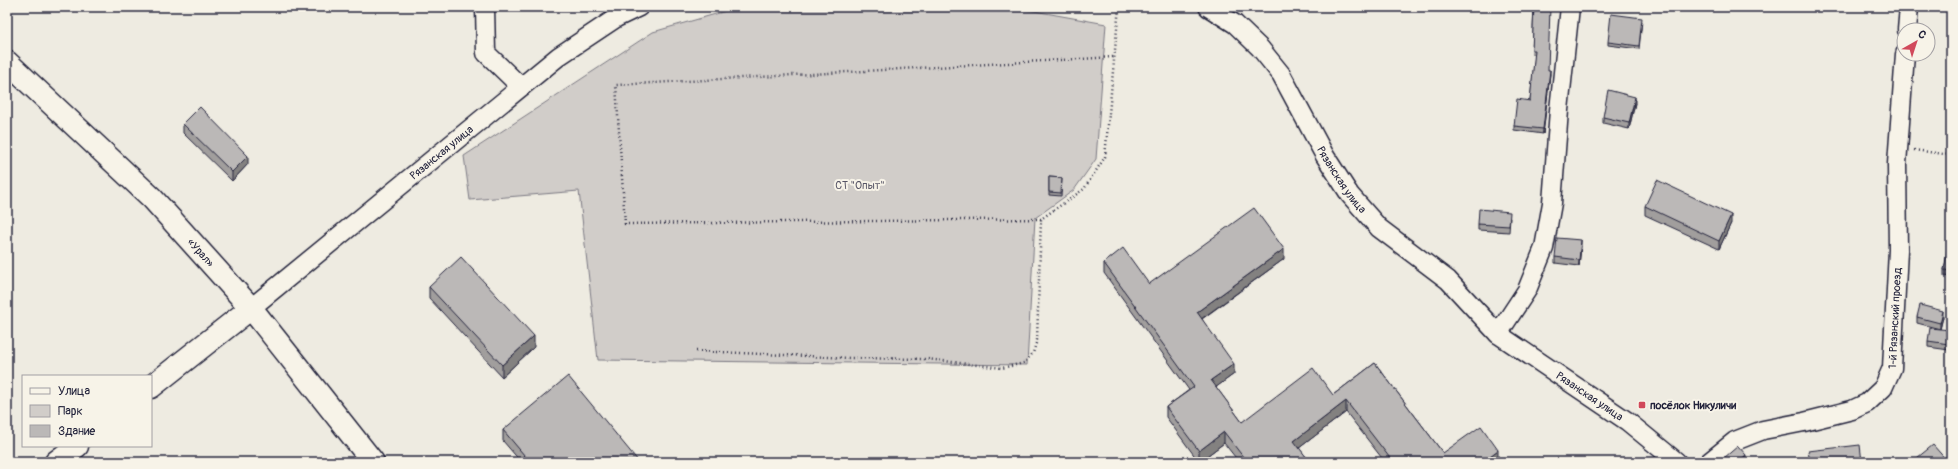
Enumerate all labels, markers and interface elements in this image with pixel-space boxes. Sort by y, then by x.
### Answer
north arrow [1896,22,1936,62]
text: С [1915,27,1929,42]
street label: Рязанская улица [407,123,476,182]
street label: Рязанская улица [1315,144,1369,216]
park label: СТ "Опыт" [835,179,885,192]
street label: «Урал» [185,236,217,270]
street label: 1-й Рязанский проезд [1885,267,1904,369]
street label: Рязанская улица [1554,369,1626,423]
legend [22,375,152,447]
text: Улица [58,384,90,399]
place label: посёлок Никуличи [1650,399,1736,412]
marker: посёлок Никуличи [1637,400,1647,410]
text: Парк [58,404,83,419]
text: Здание [58,424,95,439]

